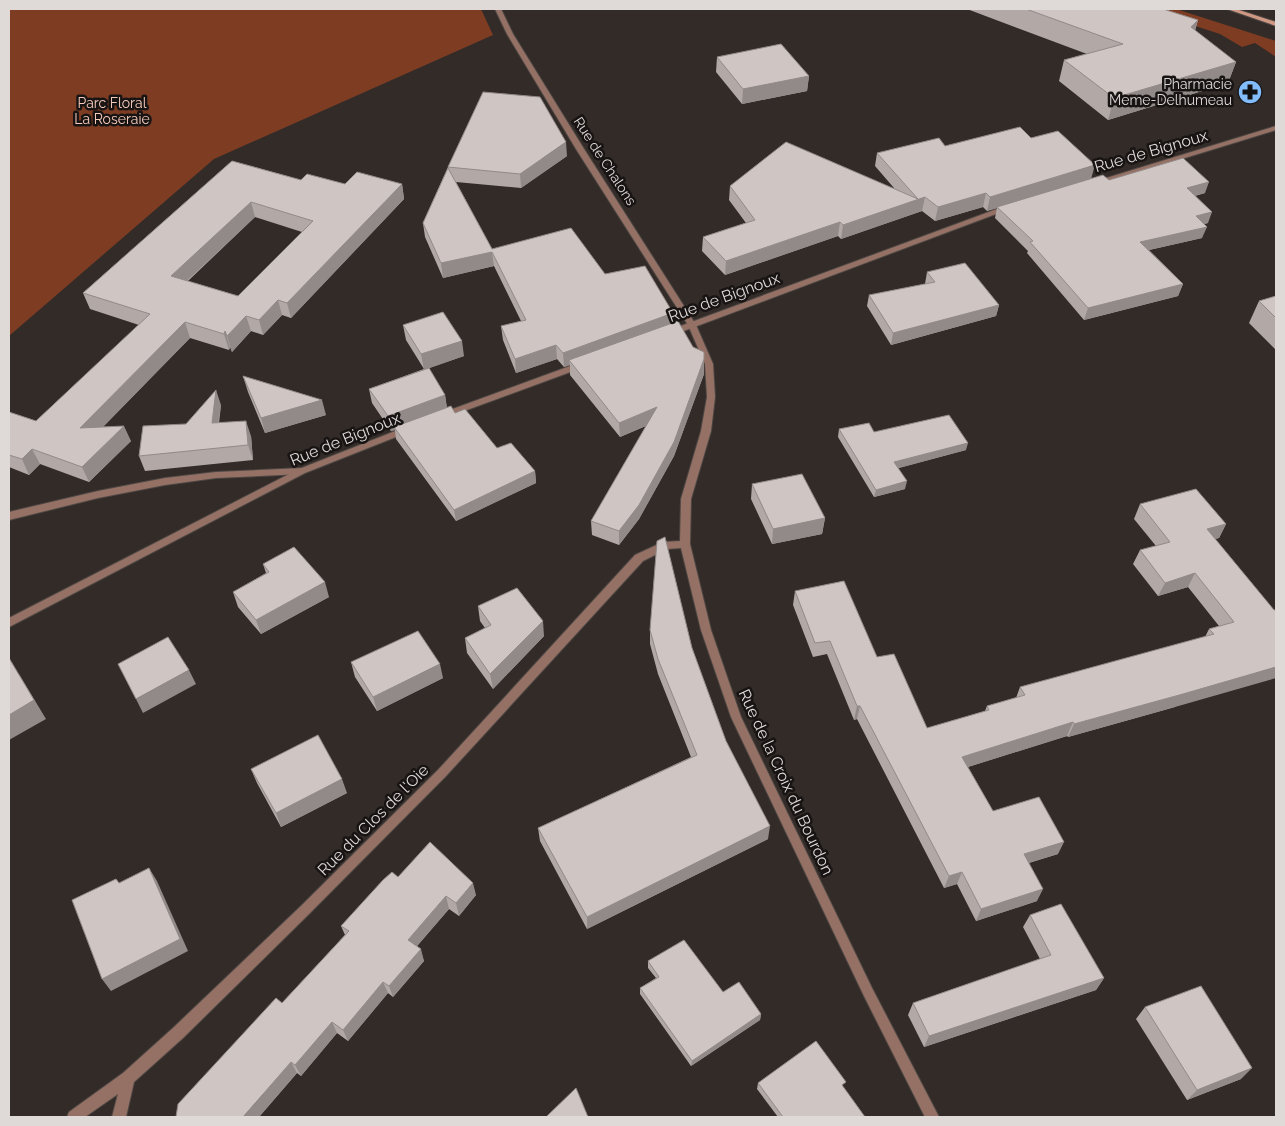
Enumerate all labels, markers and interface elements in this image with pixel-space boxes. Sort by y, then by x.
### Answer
place label: Pharmacie Meme-Delhumeau [1109,76,1232,108]
pharmacy icon: Pharmacie Meme-Delhumeau [1237,79,1263,105]
park label: Parc Floral La Roseraie [74,95,150,127]
street label: Rue de Chalons [570,114,640,208]
street label: Rue de Bignoux [1092,126,1210,176]
street label: Rue de Bignoux [666,268,782,326]
street label: Rue de Bignoux [287,408,403,470]
street label: Rue de la Croix du Bourdon [735,686,837,878]
street label: Rue du Clos de l'Oie [314,761,432,879]

